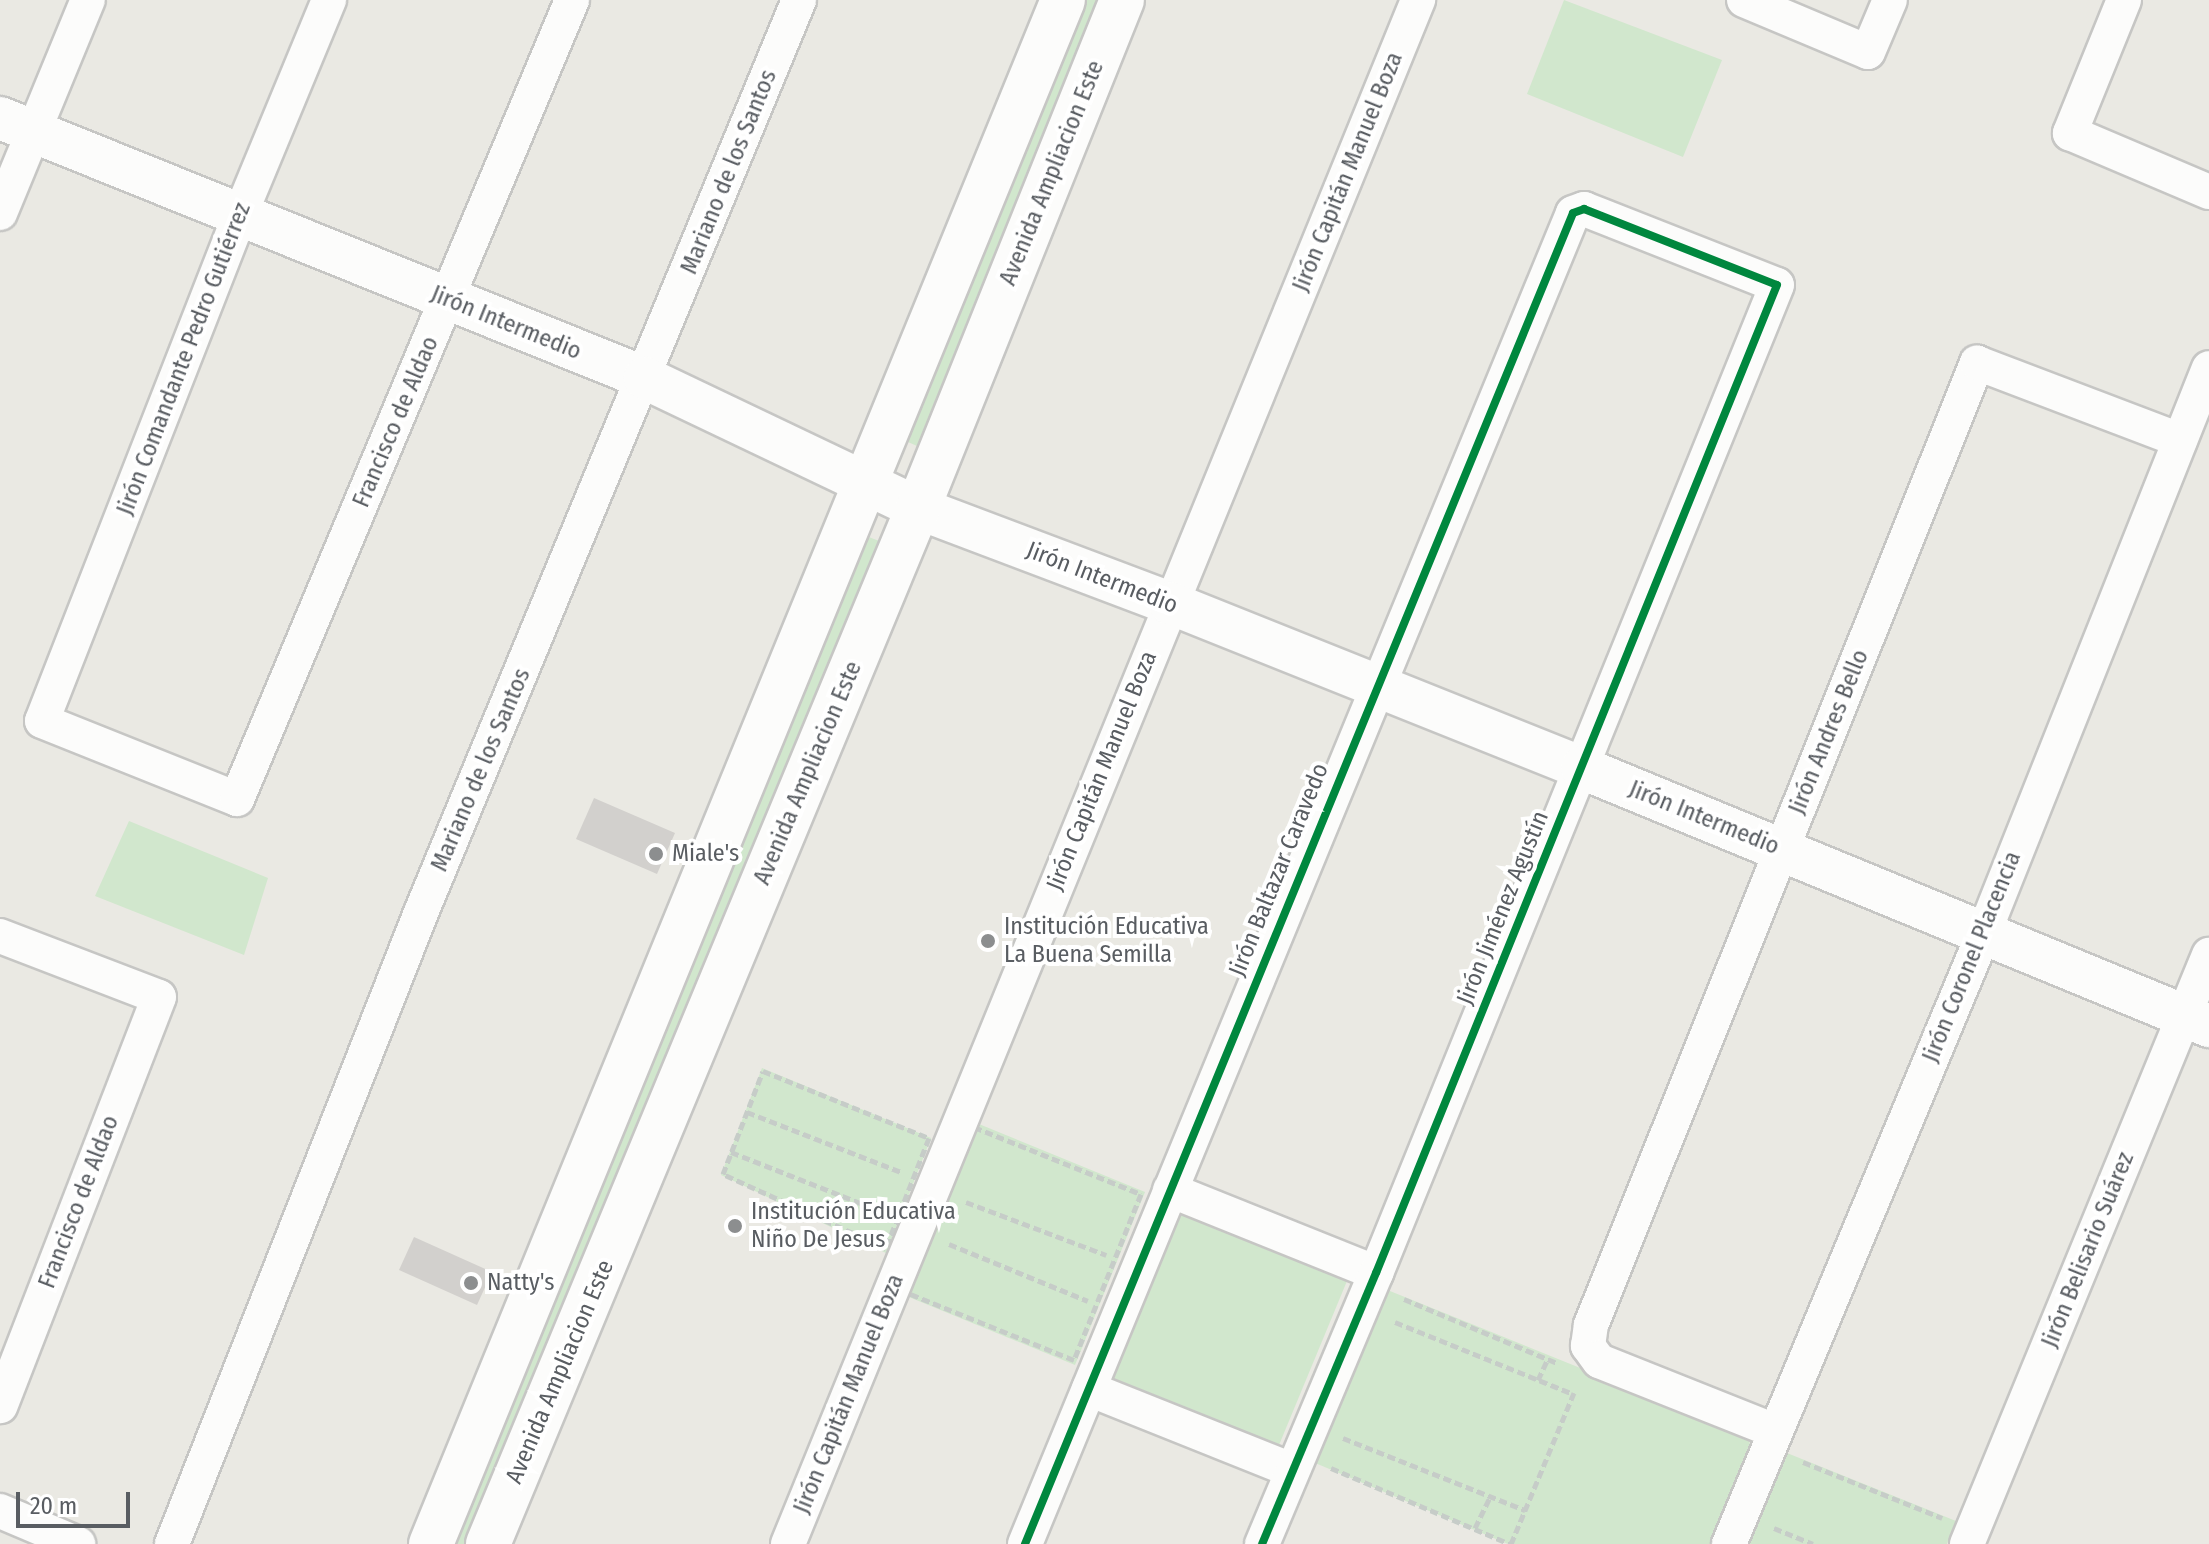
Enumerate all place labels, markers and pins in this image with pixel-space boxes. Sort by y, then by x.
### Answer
place label: Miale's [672,840,739,868]
marker: Miale's [647,845,665,863]
place label: Institución Educativa La Buena Semilla [1004,913,1209,969]
marker: Institución Educativa La Buena Semilla [979,932,997,950]
place label: Institución Educativa Niño De Jesus [751,1198,956,1254]
marker: Institución Educativa Niño De Jesus [726,1217,744,1235]
place label: Natty's [487,1269,555,1297]
marker: Natty's [462,1274,480,1292]

